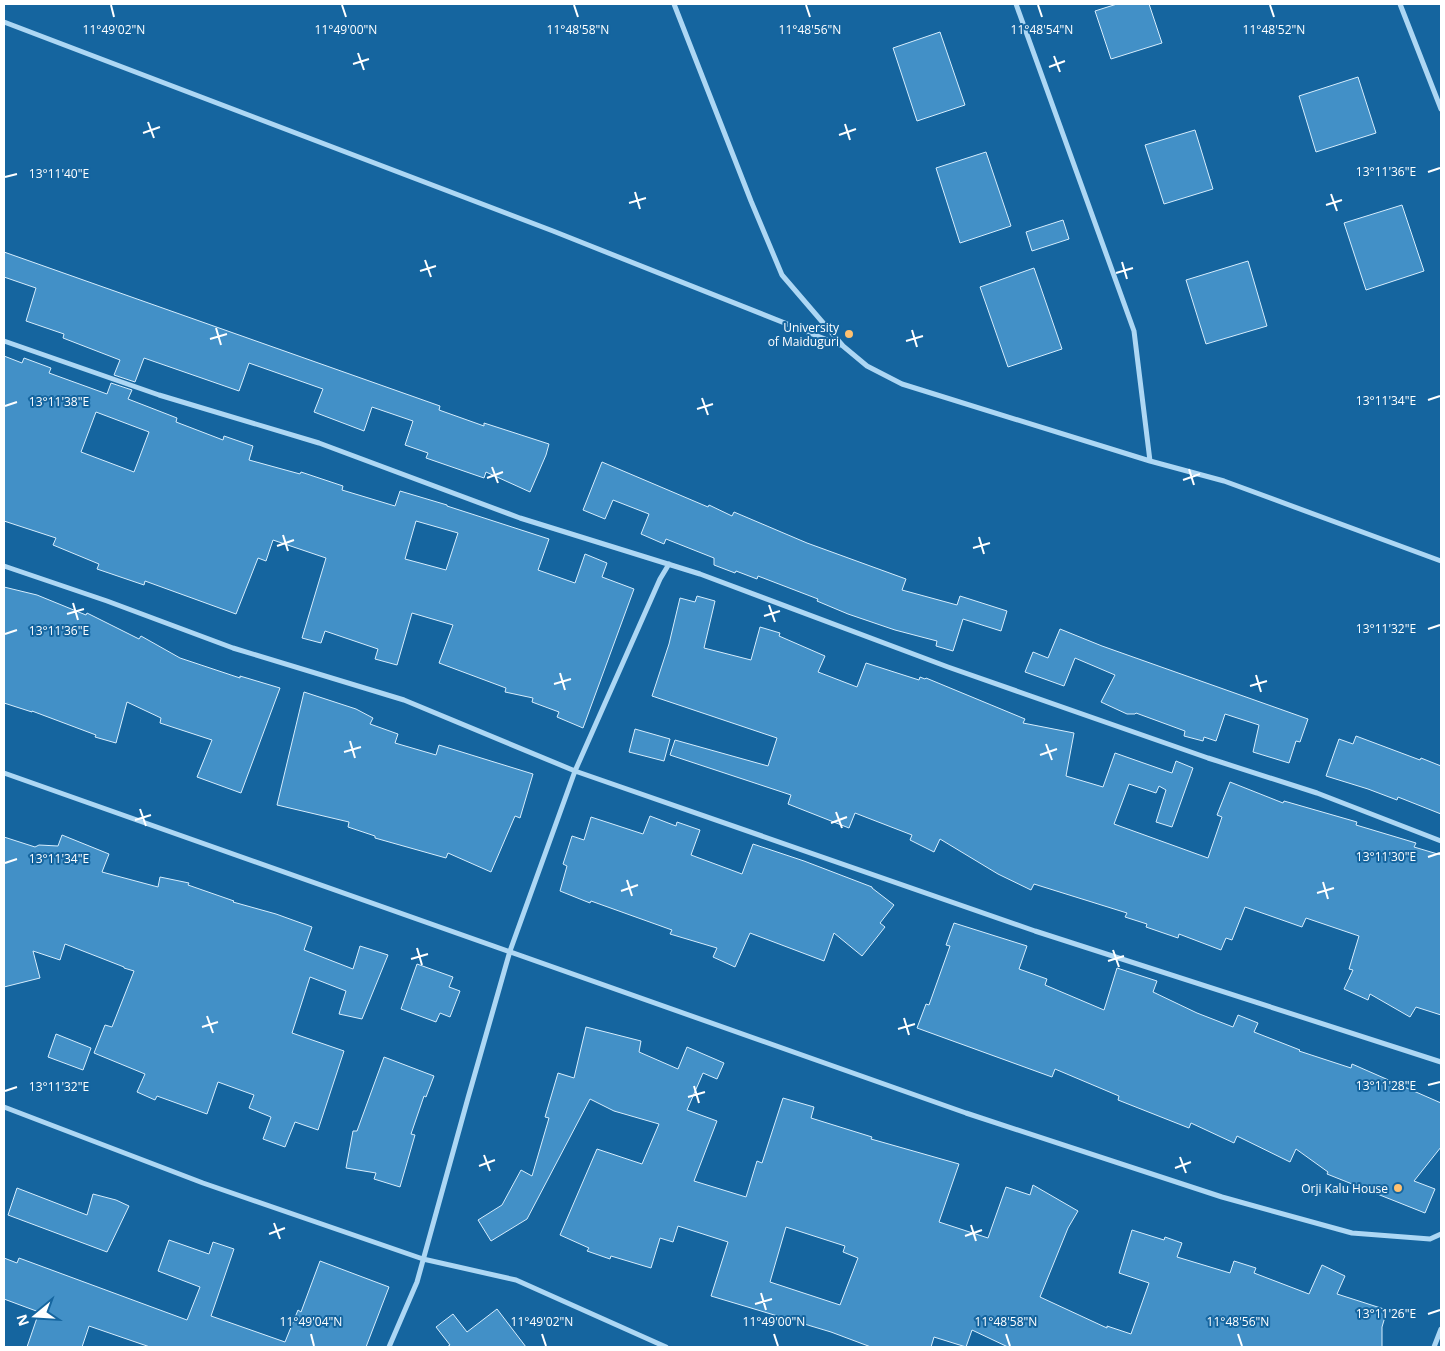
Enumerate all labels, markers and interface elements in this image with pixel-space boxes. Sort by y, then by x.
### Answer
text: 11°49'02"N [83,21,145,38]
text: 11°49'00"N [315,21,377,38]
text: 11°48'58"N [547,21,609,38]
text: 11°48'56"N [779,21,841,38]
text: 11°48'54"N [1011,21,1073,38]
text: 11°48'52"N [1243,21,1305,38]
text: 13°11'36"E [1356,163,1416,180]
text: 13°11'40"E [29,165,89,182]
place label: University of Maiduguri [768,319,840,350]
marker: University of Maiduguri [843,328,855,340]
text: 13°11'34"E [1356,392,1416,409]
text: 13°11'38"E [29,393,89,410]
text: 13°11'32"E [1356,620,1416,637]
text: 13°11'36"E [29,622,89,639]
text: 13°11'30"E [1356,848,1416,865]
text: 13°11'34"E [29,850,89,867]
text: 13°11'28"E [1356,1077,1416,1094]
text: 13°11'32"E [29,1078,89,1095]
place label: Orji Kalu House [1301,1180,1388,1197]
marker: Orji Kalu House [1392,1182,1404,1194]
north arrow [10,1291,60,1341]
text: 13°11'26"E [1356,1305,1416,1322]
text: N [11,1312,33,1329]
text: 11°49'04"N [280,1313,342,1330]
text: 11°49'02"N [511,1313,573,1330]
text: 11°49'00"N [743,1313,805,1330]
text: 11°48'58"N [975,1313,1037,1330]
text: 11°48'56"N [1207,1313,1269,1330]

